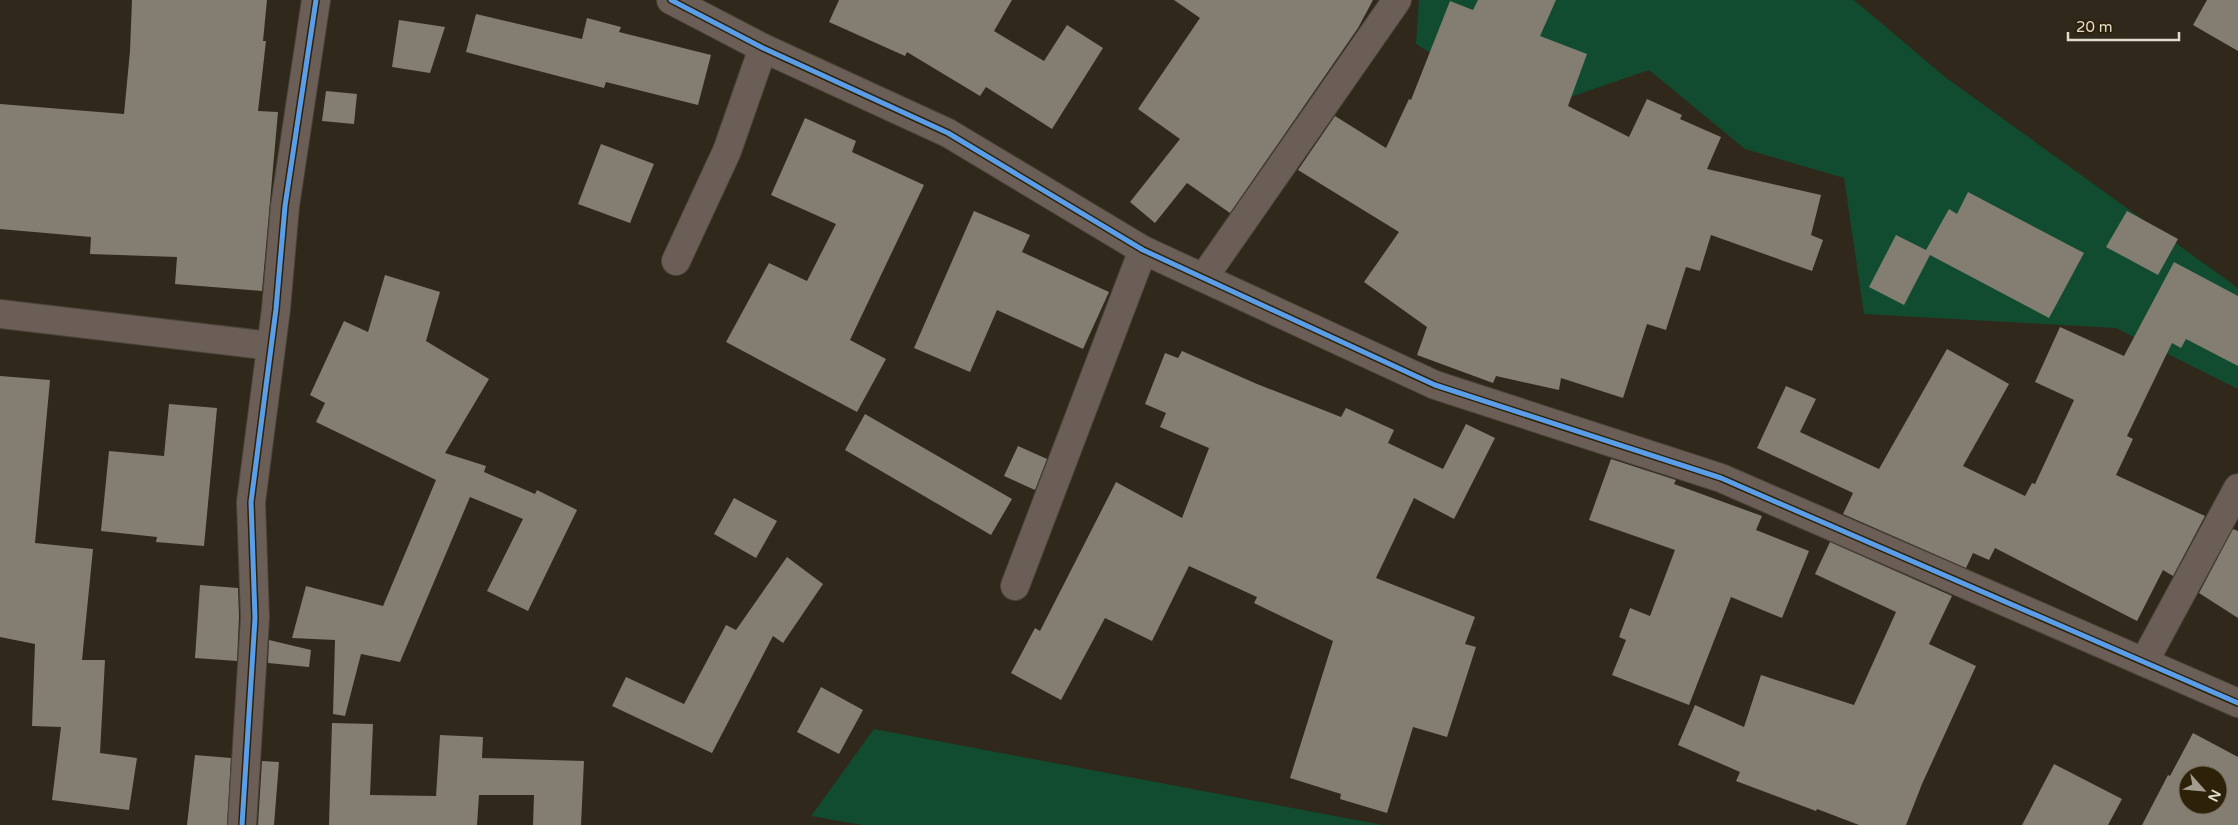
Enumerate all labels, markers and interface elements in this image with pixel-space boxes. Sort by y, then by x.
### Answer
scale bar [2068,10,2179,42]
text: 20 m [2076,18,2113,36]
north arrow [2178,765,2228,815]
text: N [2204,787,2224,805]

